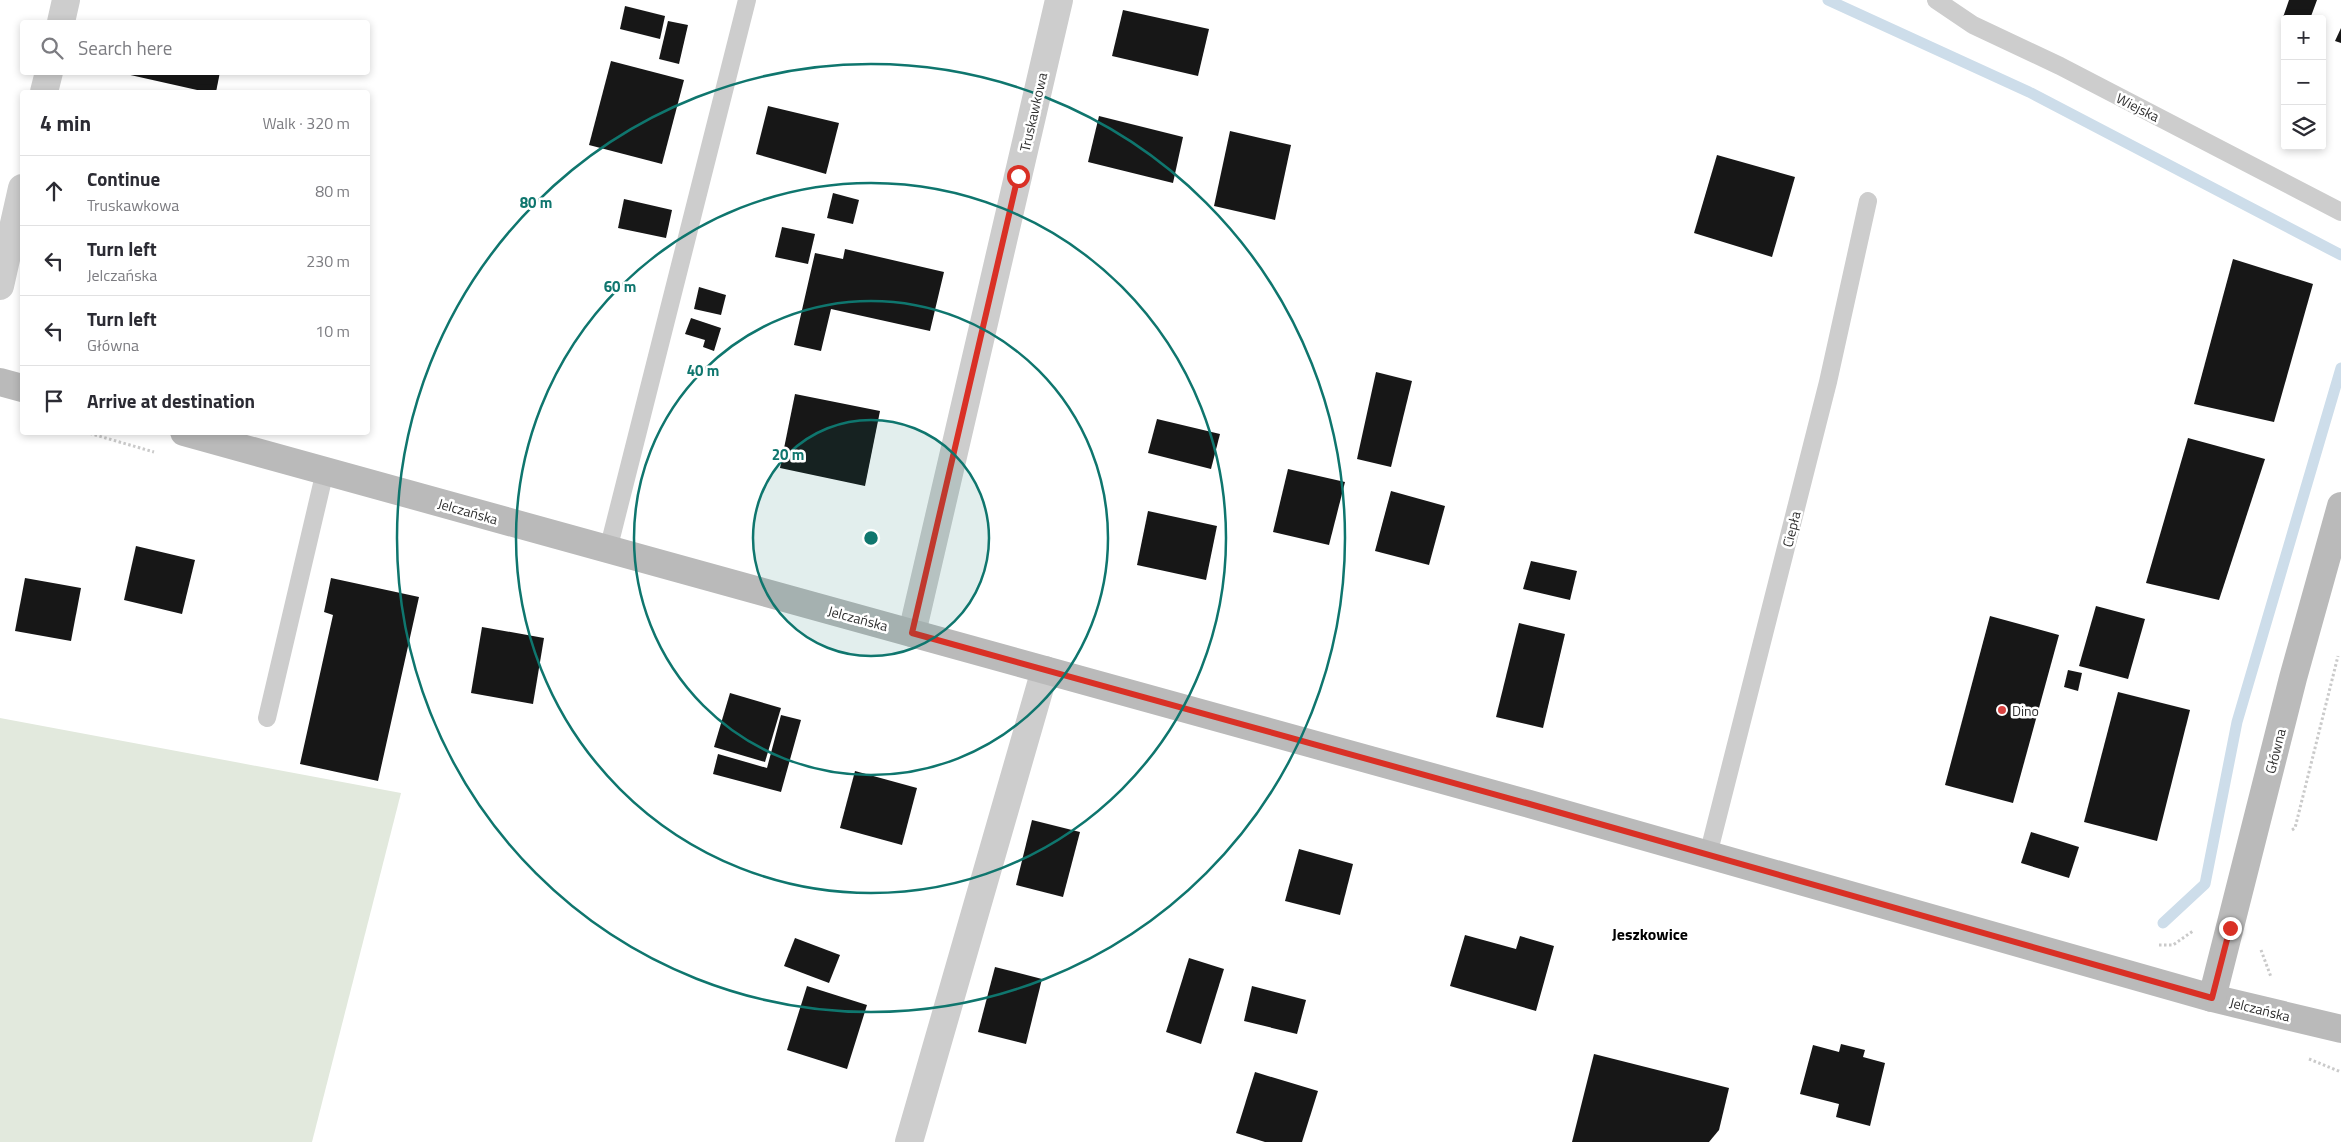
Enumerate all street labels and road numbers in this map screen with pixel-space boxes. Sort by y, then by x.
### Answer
street label: Truskawkowa [1014,70,1052,154]
street label: Wiejska [2113,87,2163,127]
street label: Jelczańska [436,492,500,530]
street label: Ciepła [1776,509,1806,549]
street label: Jelczańska [826,600,890,636]
street label: Główna [2259,726,2291,776]
street label: Jelczańska [2228,991,2292,1027]

